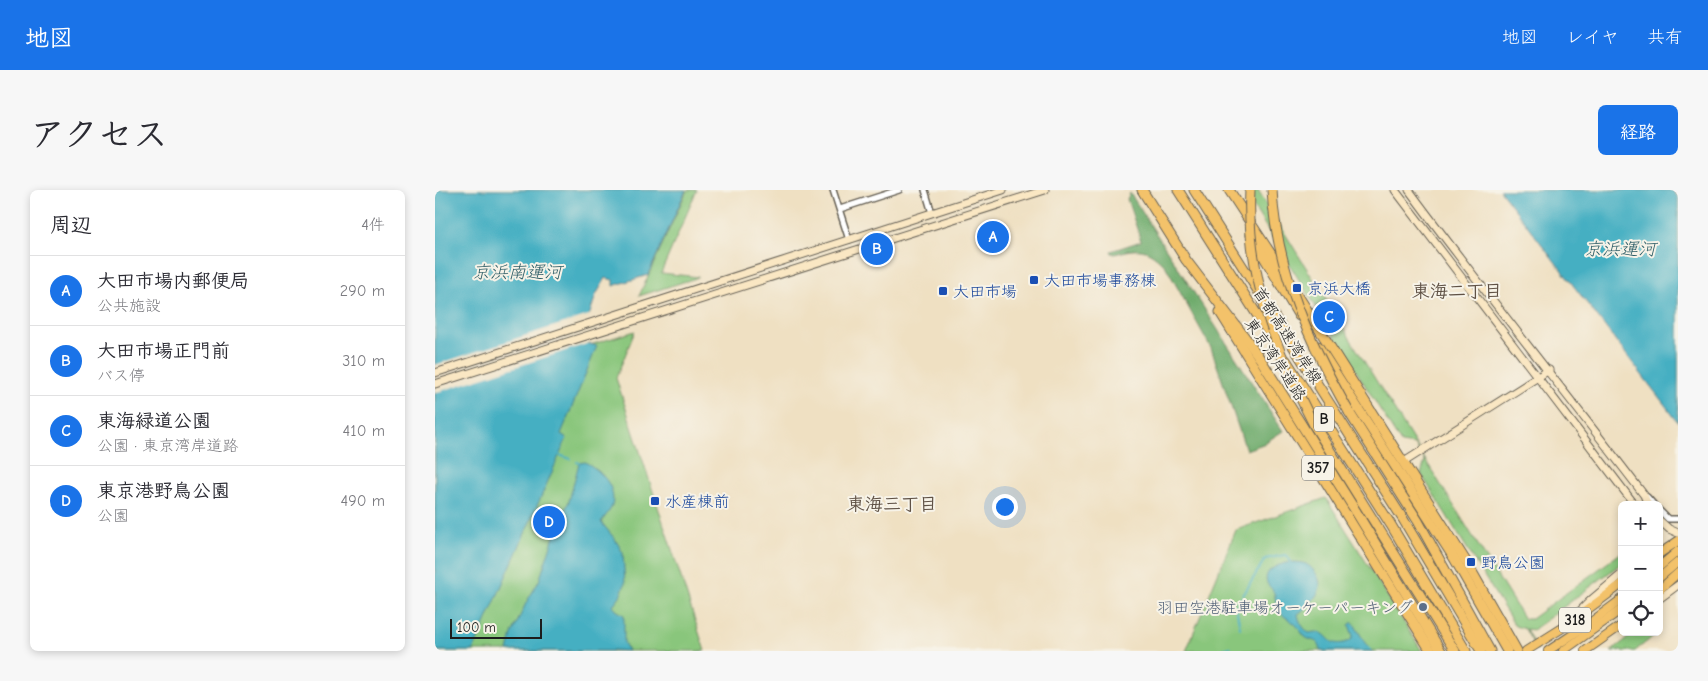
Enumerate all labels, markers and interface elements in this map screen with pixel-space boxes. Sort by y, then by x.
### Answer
text: 地図 [25,24,73,52]
text: 地図 [1502,27,1538,48]
text: レイヤ [1566,27,1619,48]
text: 共有 [1647,27,1683,48]
button: 経路 [1598,105,1678,155]
text: アクセス [30,114,168,155]
text: 周辺 [50,213,92,237]
text: 4件 [361,216,385,234]
pin: A [977,218,1009,256]
pin: B [861,230,893,268]
water label: 京浜運河 [1584,239,1659,260]
water label: 京浜南運河 [472,262,565,283]
text: 大田市場内郵便局 [97,270,249,292]
place label: 大田市場事務棟 [1044,272,1156,290]
marker: 大田市場事務棟 [1028,274,1040,286]
place label: 京浜大橋 [1307,280,1371,298]
district label: 東海二丁目 [1412,281,1502,302]
text: A [62,282,70,300]
text: 290 m [340,282,385,300]
marker: 京浜大橋 [1291,282,1303,294]
place label: 大田市場 [953,283,1017,301]
street label: 首都高速湾岸線 [1249,284,1325,387]
marker: 大田市場 [937,285,949,297]
text: 公共施設 [97,297,161,315]
pin: C [1313,298,1345,336]
street label: 東京湾岸道路 [1241,315,1309,404]
text: 大田市場正門前 [97,340,230,362]
text: B [61,352,71,370]
text: 310 m [342,352,385,370]
text: バス停 [97,367,145,385]
road number: B [1314,406,1334,432]
text: 東海緑道公園 [97,410,211,432]
text: C [61,422,71,440]
text: 410 m [343,422,385,440]
text: 公園 · 東京湾岸道路 [97,437,239,455]
road number: 357 [1302,456,1334,480]
text: 東京港野鳥公園 [97,480,230,502]
text: D [61,492,71,510]
text: 490 m [340,492,385,510]
place label: 水産棟前 [665,493,729,511]
district label: 東海三丁目 [847,494,937,515]
your location [992,494,1018,520]
marker: 水産棟前 [649,495,661,507]
map controls [1618,501,1663,636]
button: + [1618,501,1663,546]
pin: D [533,503,565,541]
text: 公園 [97,507,129,525]
button: − [1618,546,1663,591]
place label: 野鳥公園 [1481,554,1545,572]
marker: 野鳥公園 [1465,556,1477,568]
button: locate [1618,591,1663,636]
place label: 羽田空港駐車場オーケーパーキング [1157,599,1413,617]
marker: 羽田空港駐車場オーケーパーキング [1417,601,1429,613]
road number: 318 [1559,608,1591,632]
scale bar [450,616,543,639]
text: 100 m [457,619,496,636]

